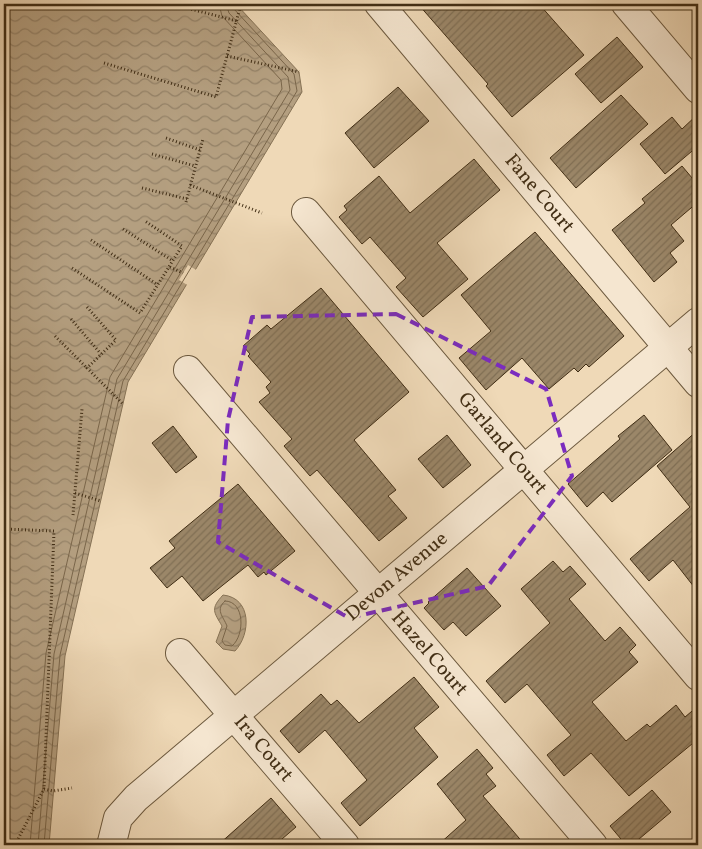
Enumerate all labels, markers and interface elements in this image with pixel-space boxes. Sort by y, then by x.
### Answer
street label: Fane Court [497,148,581,240]
street label: Garland Court [451,387,553,501]
street label: Devon Avenue [340,526,454,628]
street label: Hazel Court [384,605,474,703]
street label: Ira Court [227,709,299,789]

